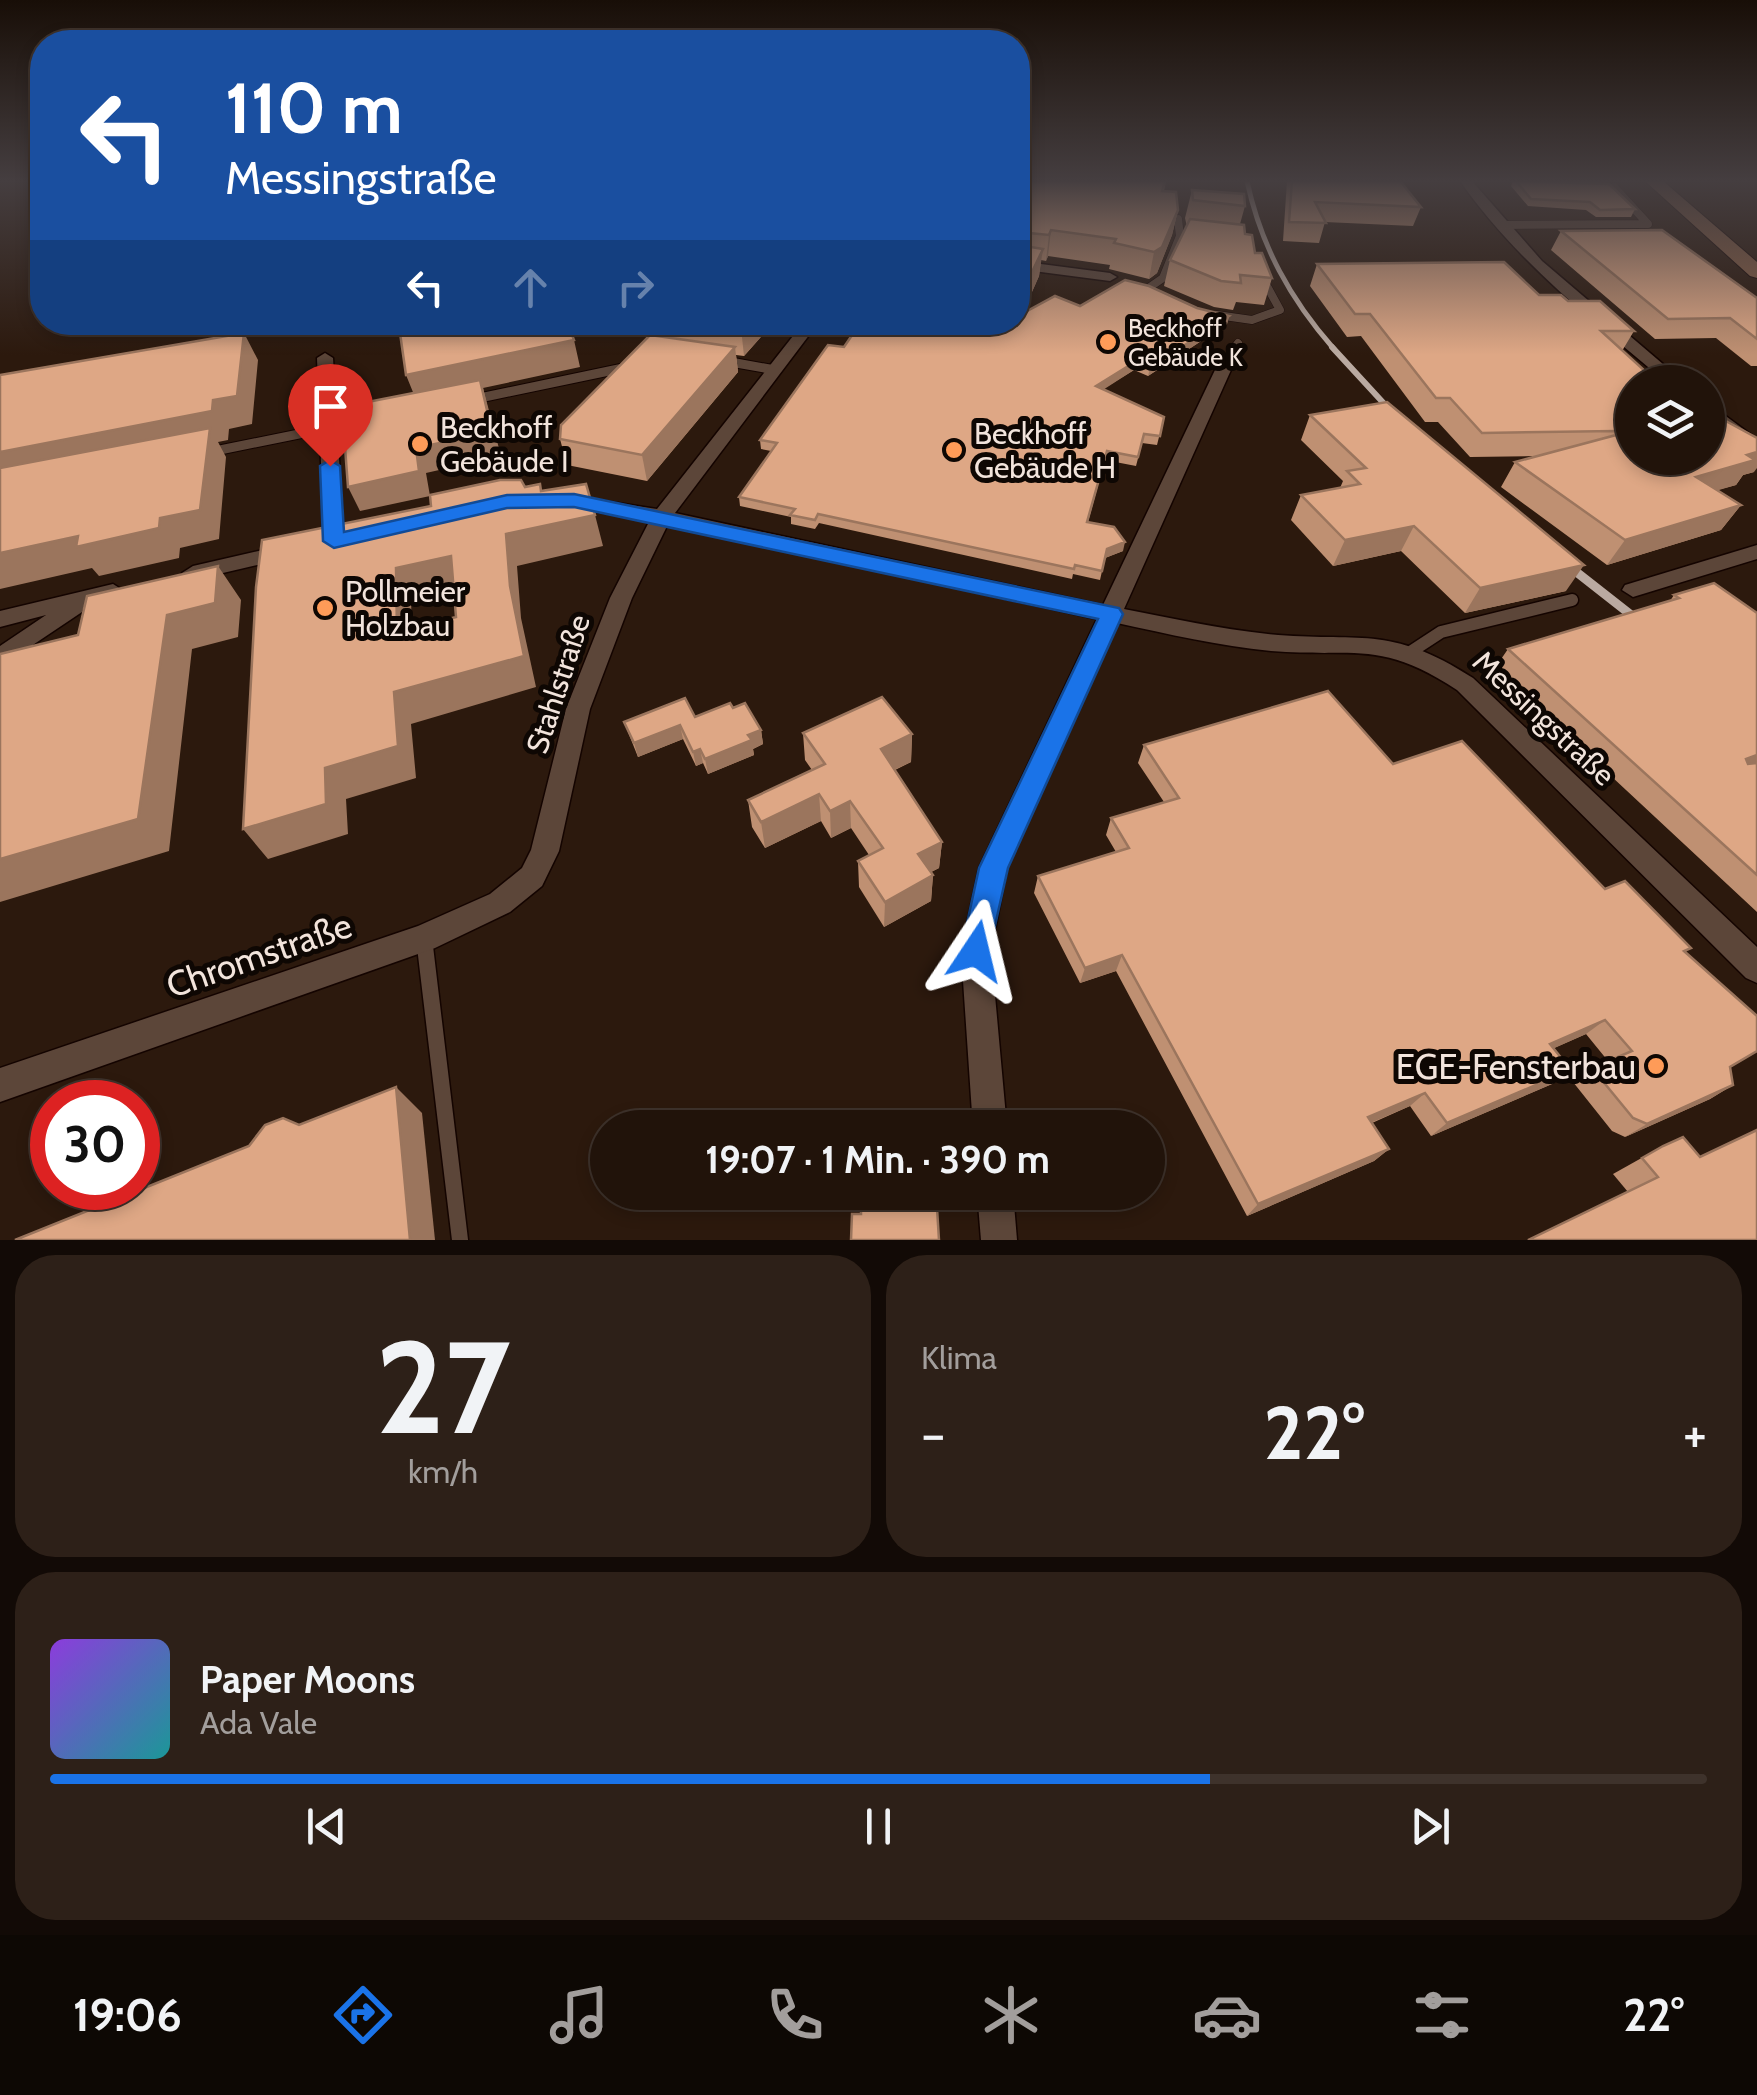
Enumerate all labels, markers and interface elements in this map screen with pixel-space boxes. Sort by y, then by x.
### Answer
text: 110 m [225,65,403,151]
icon: left [60,70,190,200]
text: Messingstraße [225,151,497,205]
icon: left [398,260,453,315]
icon: ahead [503,260,558,315]
icon: right [608,260,663,315]
place label: Beckhoff Gebäude K [1128,313,1244,372]
marker: Beckhoff Gebäude K [1097,331,1119,353]
pin [288,364,373,467]
map controls [1615,365,1725,475]
button: layers [1615,365,1725,475]
icon: arrive [303,379,358,434]
place label: Beckhoff Gebäude I [440,409,569,480]
place label: Beckhoff Gebäude H [974,415,1116,486]
marker: Beckhoff Gebäude I [409,433,431,455]
marker: Beckhoff Gebäude H [943,439,965,461]
place label: Pollmeier Holzbau [345,573,466,644]
marker: Pollmeier Holzbau [314,597,336,619]
street label: Stahlstraße [518,610,598,758]
street label: Messingstraße [1465,643,1623,793]
position arrow [924,899,1028,1003]
street label: Chromstraße [161,903,357,1007]
place label: EGE-Fensterbau [1396,1045,1636,1088]
marker: EGE-Fensterbau [1645,1055,1667,1077]
speed limit sign: 30 [30,1080,160,1210]
text: 19:07 · 1 Min. · 390 m [705,1136,1050,1183]
text: 27 [375,1308,511,1466]
text: Klima [921,1338,997,1377]
text: 22° [1263,1387,1365,1478]
text: − [921,1400,945,1467]
text: + [1683,1400,1707,1467]
text: km/h [408,1452,478,1491]
text: Paper Moons [200,1656,415,1703]
text: Ada Vale [200,1703,317,1742]
icon: previous [299,1799,354,1854]
icon: pause [851,1799,906,1854]
icon: next [1403,1799,1458,1854]
icon: directions [328,1980,398,2050]
icon: music [544,1980,614,2050]
icon: phone [760,1980,830,2050]
icon: climate [976,1980,1046,2050]
icon: car [1192,1980,1262,2050]
icon: filters [1407,1980,1477,2050]
text: 19:06 [73,1988,182,2042]
text: 22° [1623,1988,1684,2042]

